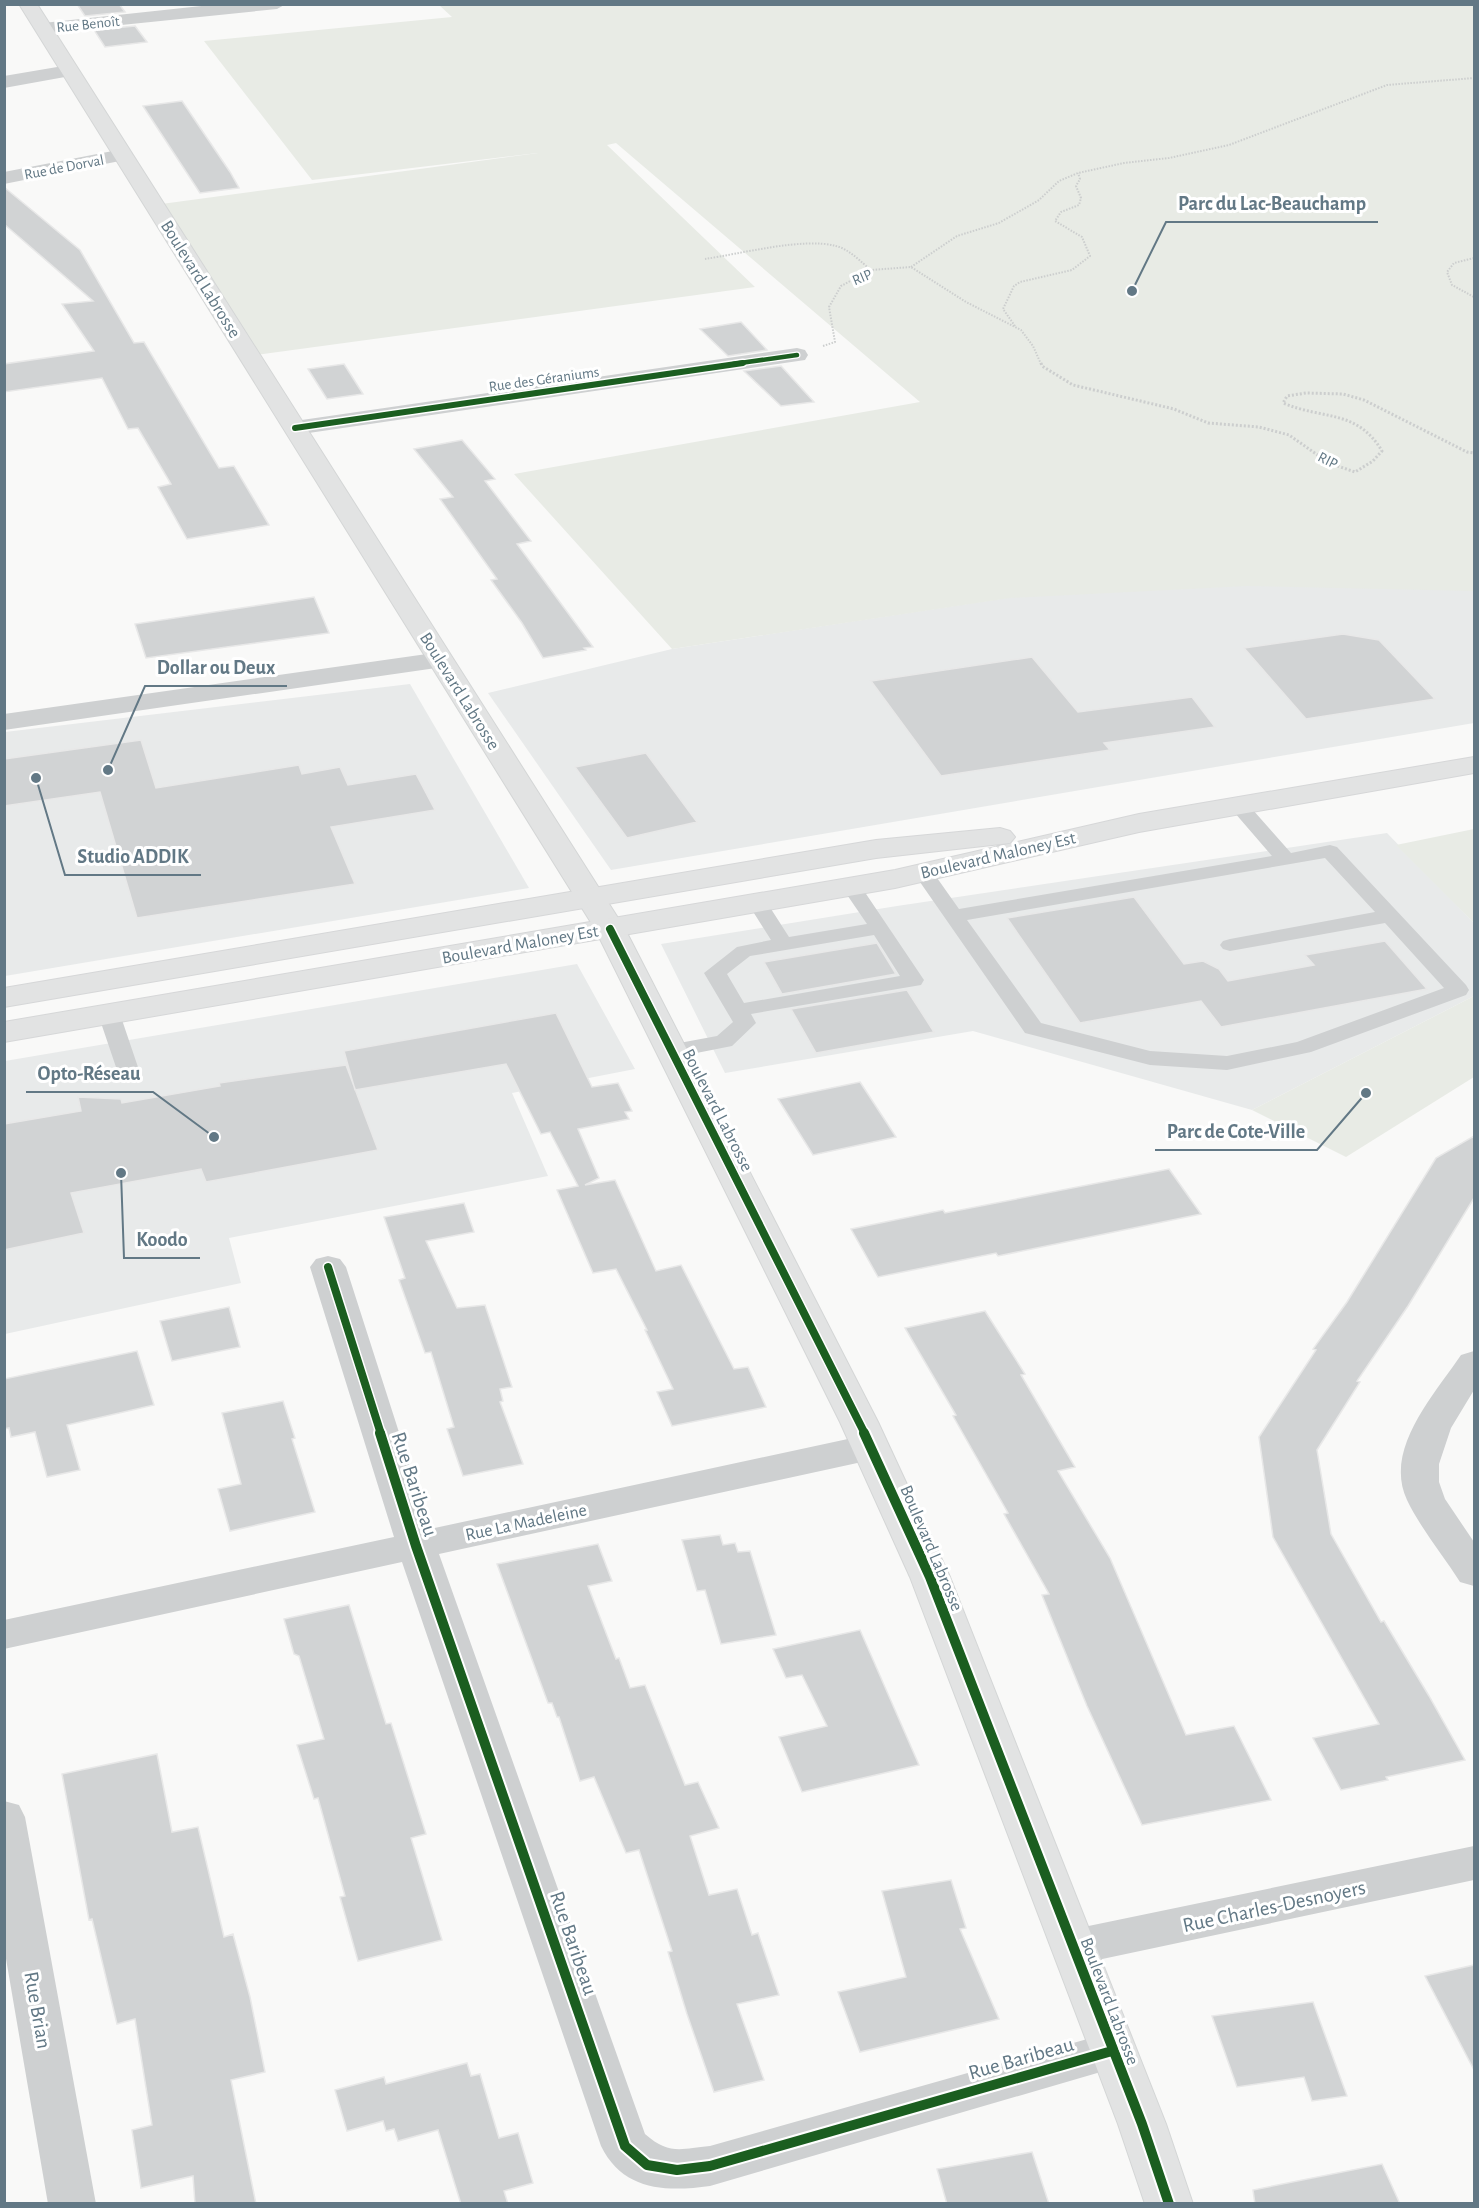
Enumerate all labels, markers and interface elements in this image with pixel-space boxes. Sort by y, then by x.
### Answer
street label: Rue Benoît [56,14,121,35]
street label: Rue de Dorval [23,152,105,183]
callout: Parc du Lac-Beauchamp [1166,184,1378,222]
text: Parc du Lac-Beauchamp [1178,194,1366,214]
street label: Boulevard Labrosse [157,218,244,342]
street label: RIP [850,267,875,288]
street label: Rue des Géraniums [488,364,600,395]
street label: RIP [1315,449,1340,472]
street label: Boulevard Labrosse [416,630,503,754]
callout: Dollar ou Deux [145,648,287,686]
text: Dollar ou Deux [157,658,276,678]
street label: Boulevard Maloney Est [919,829,1078,883]
callout: Studio ADDIK [65,837,201,875]
text: Studio ADDIK [77,847,189,867]
street label: Boulevard Maloney Est [441,922,600,968]
street label: Boulevard Labrosse [678,1046,756,1175]
callout: Opto-Réseau [26,1054,153,1092]
text: Opto-Réseau [38,1064,141,1084]
callout: Parc de Cote-Ville [1155,1112,1317,1150]
text: Parc de Cote-Ville [1167,1122,1305,1142]
callout: Koodo [124,1220,200,1258]
text: Koodo [136,1230,188,1250]
street label: Rue Baribeau [388,1429,441,1539]
street label: Boulevard Labrosse [896,1483,966,1614]
street label: Rue La Madeleine [464,1501,588,1545]
street label: Rue Charles-Desnoyers [1181,1877,1367,1936]
street label: Rue Baribeau [546,1888,601,1998]
street label: Boulevard Labrosse [1076,1935,1142,2068]
street label: Rue Brian [20,1970,55,2050]
street label: Rue Baribeau [966,2033,1077,2084]

